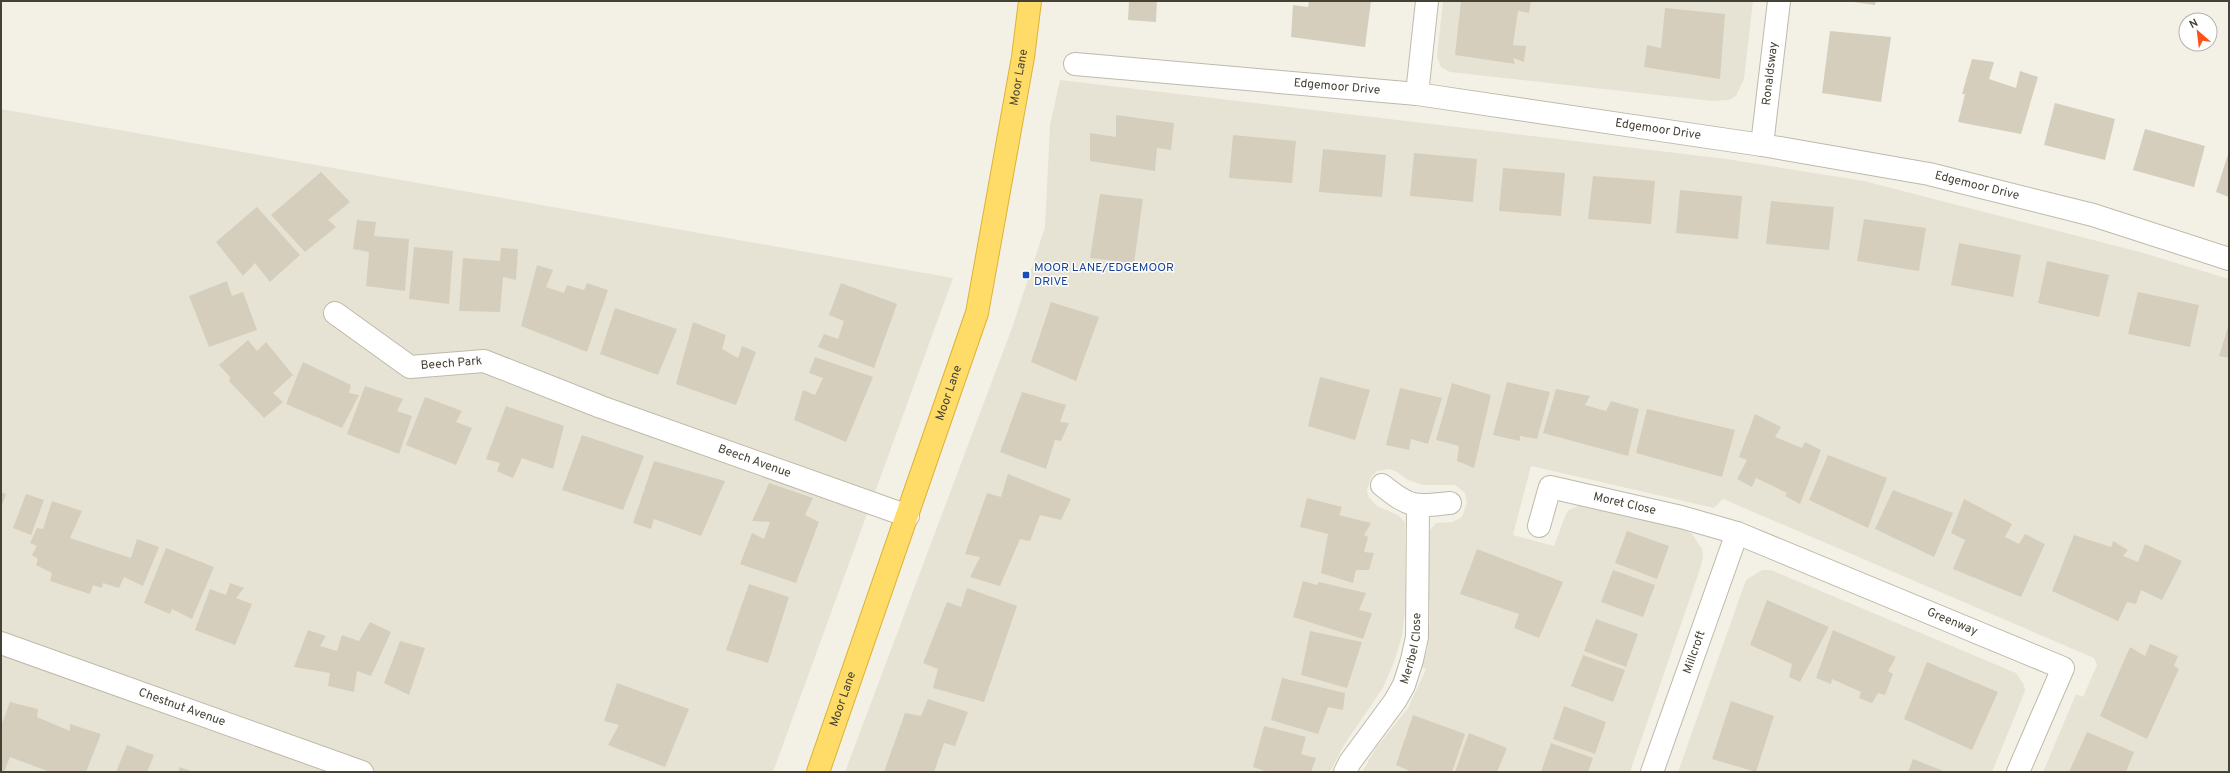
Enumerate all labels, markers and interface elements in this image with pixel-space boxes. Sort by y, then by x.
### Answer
north arrow [2178,12,2218,52]
text: N [2187,16,2201,32]
street label: Ronaldsway [1759,41,1782,106]
street label: Moor Lane [1006,48,1032,107]
street label: Edgemoor Drive [1293,75,1381,99]
street label: Edgemoor Drive [1614,115,1702,144]
street label: Edgemoor Drive [1933,168,2021,204]
place label: MOOR LANE/EDGEMOOR DRIVE [1034,260,1174,290]
marker: MOOR LANE/EDGEMOOR DRIVE [1021,270,1031,280]
street label: Beech Park [420,353,483,374]
street label: Moor Lane [932,363,966,423]
street label: Beech Avenue [715,441,793,482]
street label: Moret Close [1592,489,1657,519]
street label: Greenway [1924,604,1980,640]
street label: Meribel Close [1397,613,1425,686]
street label: Millcroft [1680,629,1710,676]
street label: Moor Lane [826,670,860,729]
street label: Chestnut Avenue [136,685,227,730]

